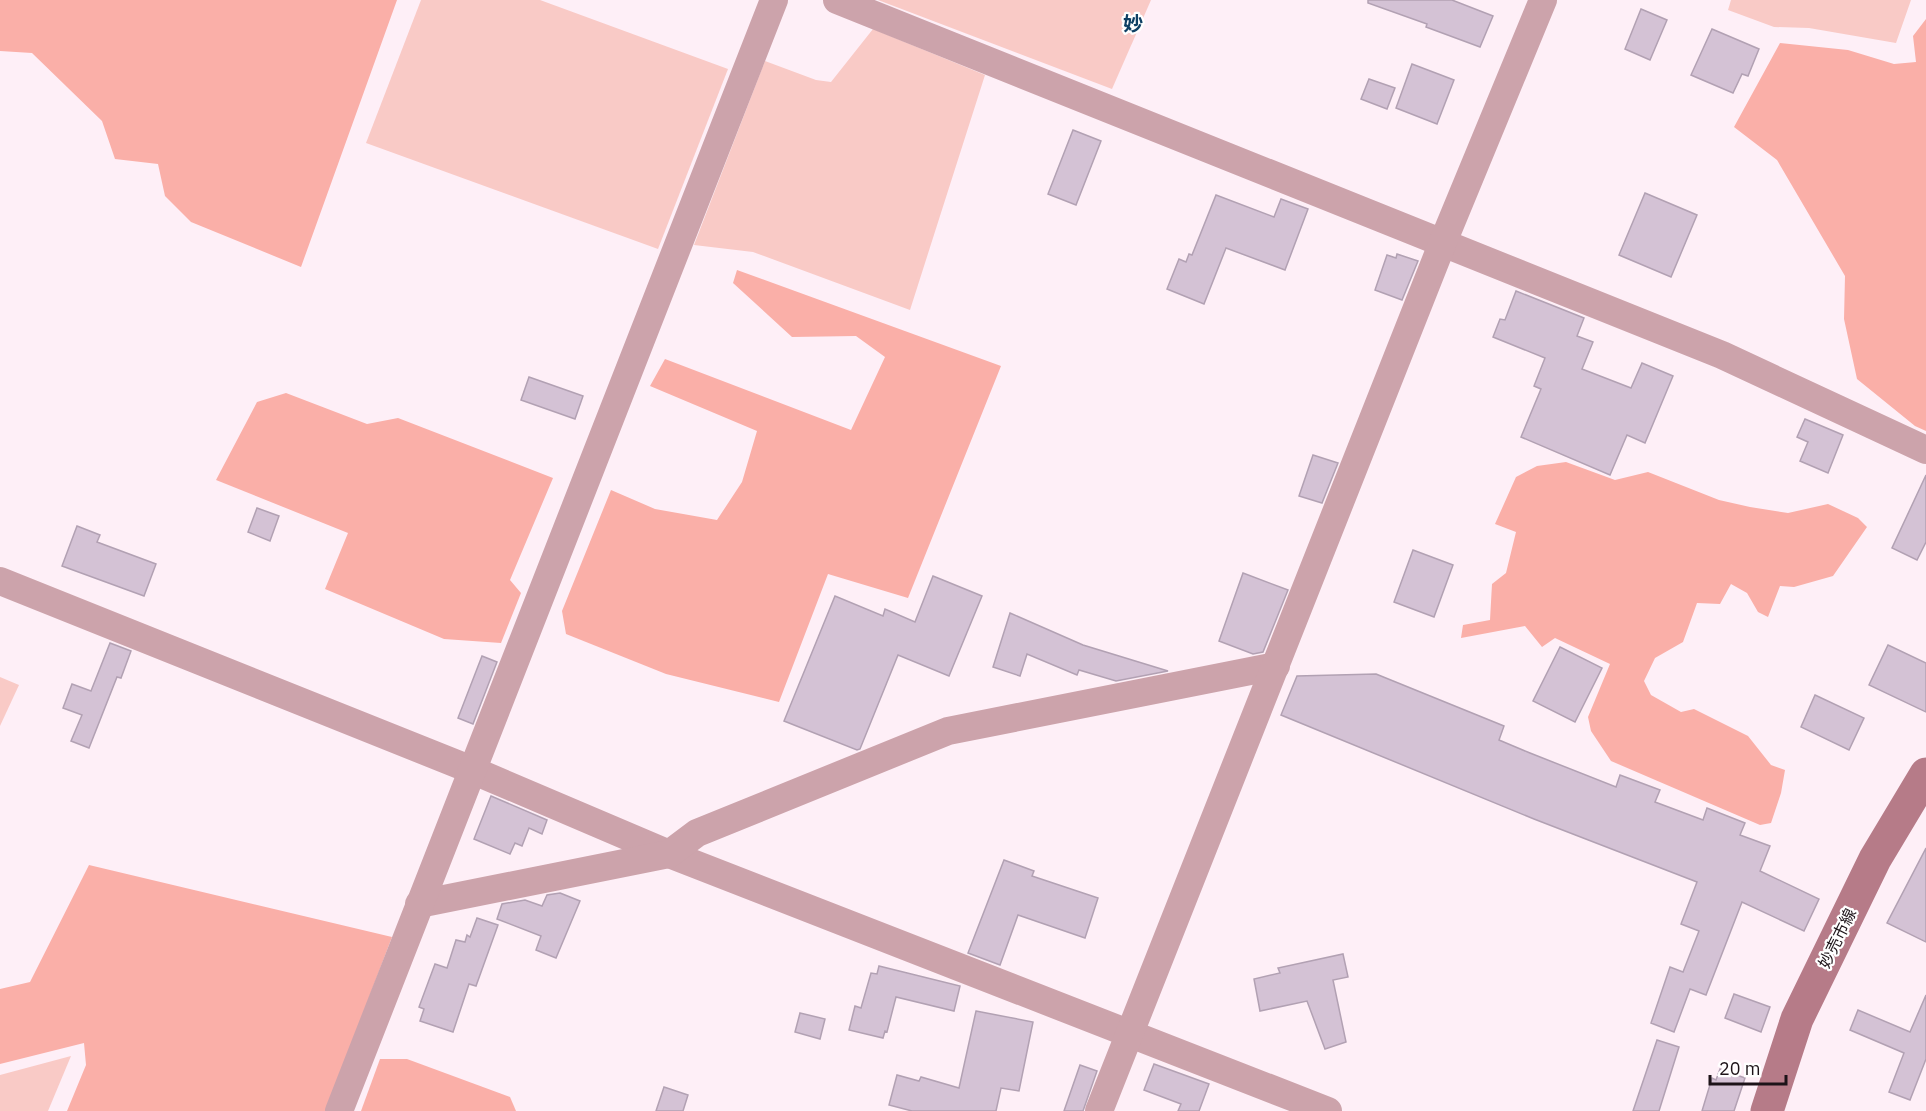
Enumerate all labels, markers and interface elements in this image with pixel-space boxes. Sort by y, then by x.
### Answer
district label: 妙 [1123,10,1143,37]
street label: 妙売市線 [1814,905,1860,971]
scale bar [1710,1048,1786,1086]
text: 20 m [1719,1057,1761,1080]

